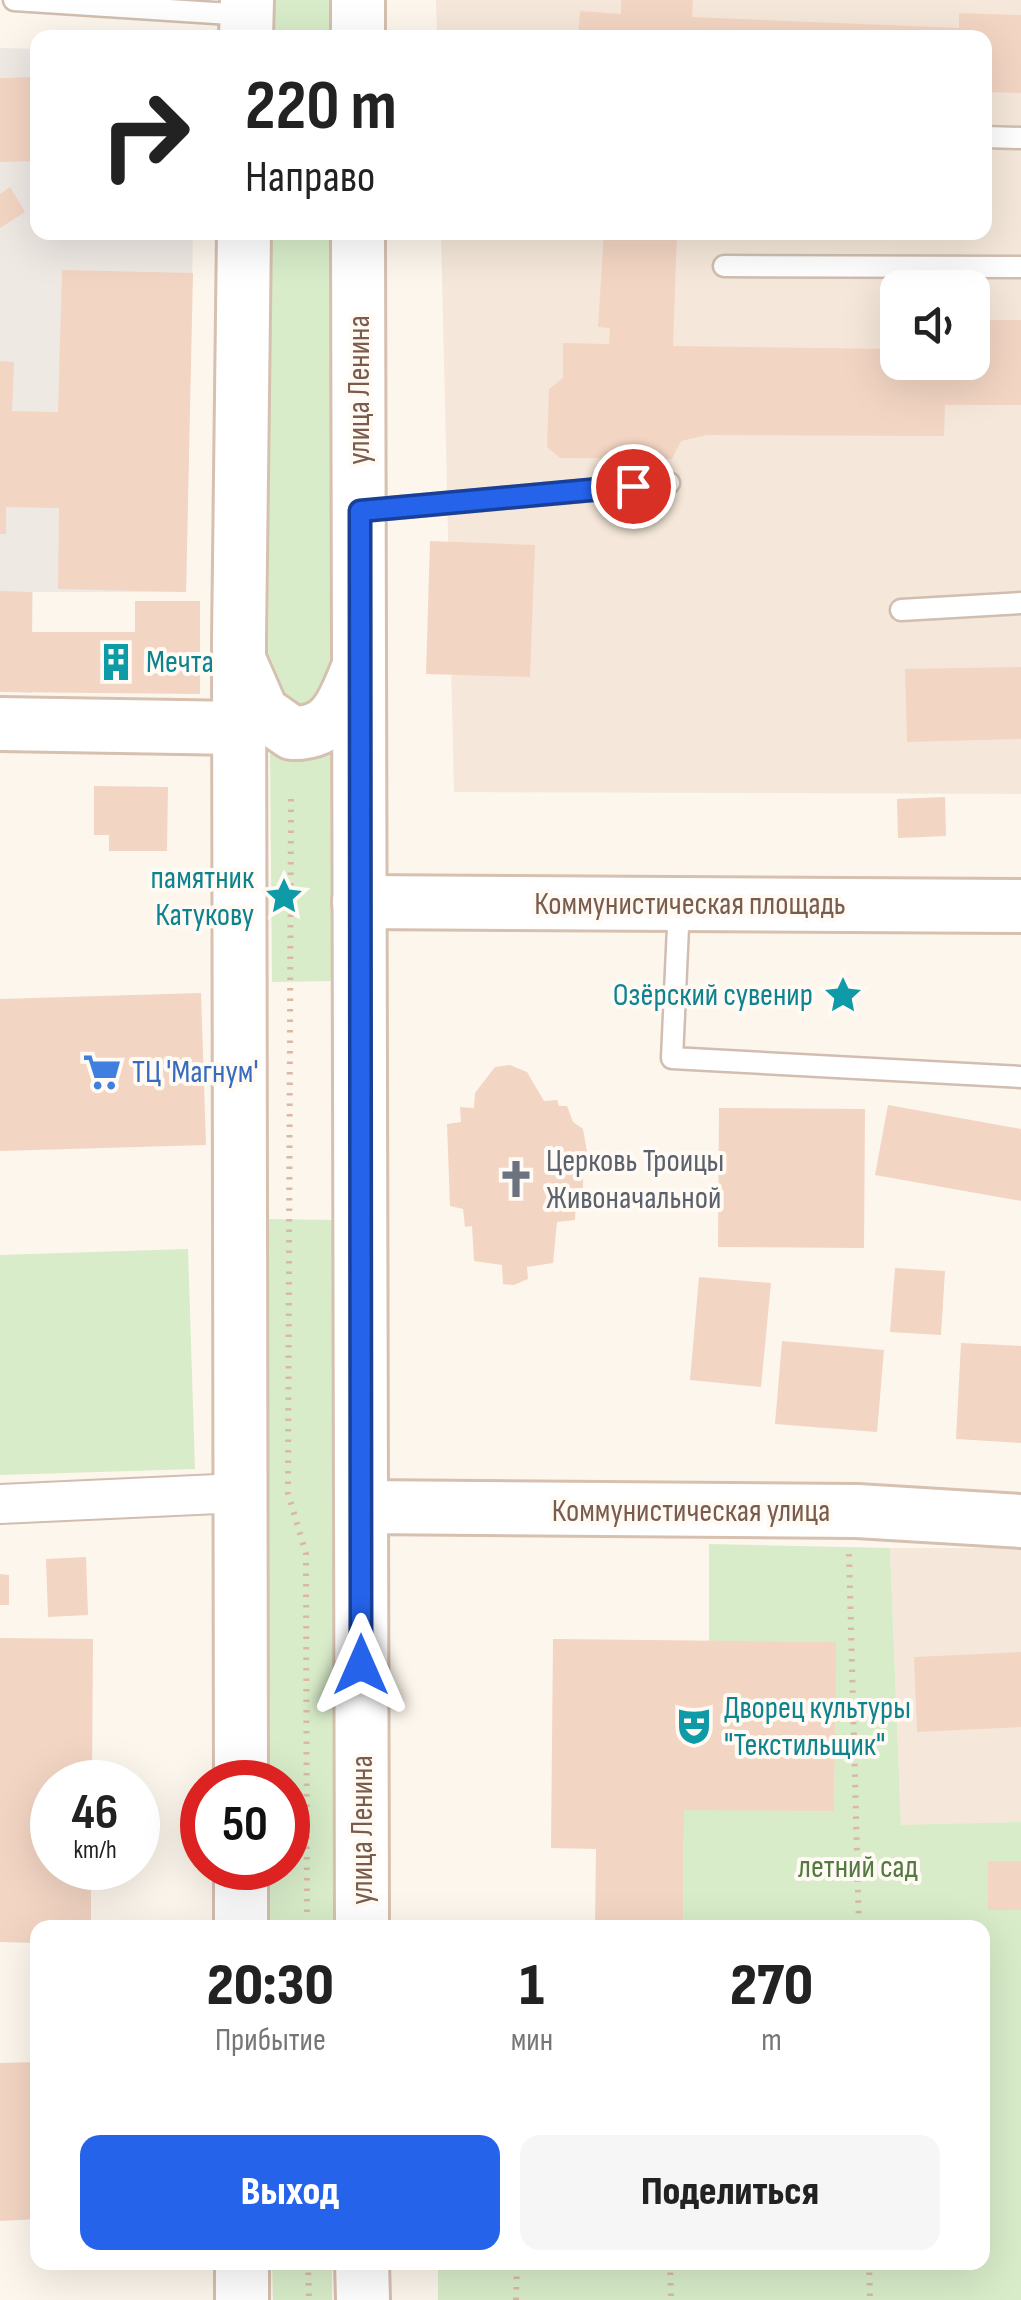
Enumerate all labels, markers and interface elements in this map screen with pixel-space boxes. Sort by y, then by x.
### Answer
text: 220 m [245,65,397,149]
icon: right [80,70,210,200]
text: Направо [245,150,375,205]
map controls [880,270,990,380]
button: sound [880,270,990,380]
street label: улица Ленина [340,315,379,465]
pin [591,444,676,529]
icon: arrive [606,459,661,514]
building icon: Мечта [95,641,137,683]
place label: Мечта [146,643,214,682]
place label: памятник Катукову [151,859,255,935]
place icon: памятник Катукову [263,875,305,917]
street label: Коммунистическая площадь [534,885,846,924]
place icon: Озёрский сувенир [822,974,864,1016]
place label: Озёрский сувенир [613,976,813,1015]
supermarket icon: ТЦ 'Магнум' [81,1051,123,1093]
place label: ТЦ 'Магнум' [132,1053,258,1092]
place label: Церковь Троицы Живоначальной [546,1142,724,1218]
church icon: Церковь Троицы Живоначальной [495,1158,537,1200]
street label: Коммунистическая улица [552,1492,830,1531]
position arrow [309,1613,413,1717]
place label: Дворец культуры "Текстильщик" [724,1689,911,1765]
theatre icon: Дворец культуры "Текстильщик" [673,1705,715,1747]
street label: улица Ленина [343,1755,382,1905]
speed limit sign: 50 [180,1760,310,1890]
text: 46 [72,1783,118,1843]
text: km/h [73,1835,117,1866]
park label: летний сад [798,1848,918,1887]
text: 20:30 [207,1950,334,2022]
text: 1 [520,1950,544,2022]
text: 270 [730,1950,813,2022]
text: Прибытие [215,2021,326,2060]
text: мин [511,2021,553,2060]
text: m [761,2021,782,2060]
button: Выход [80,2135,500,2250]
button: Поделиться [520,2135,940,2250]

